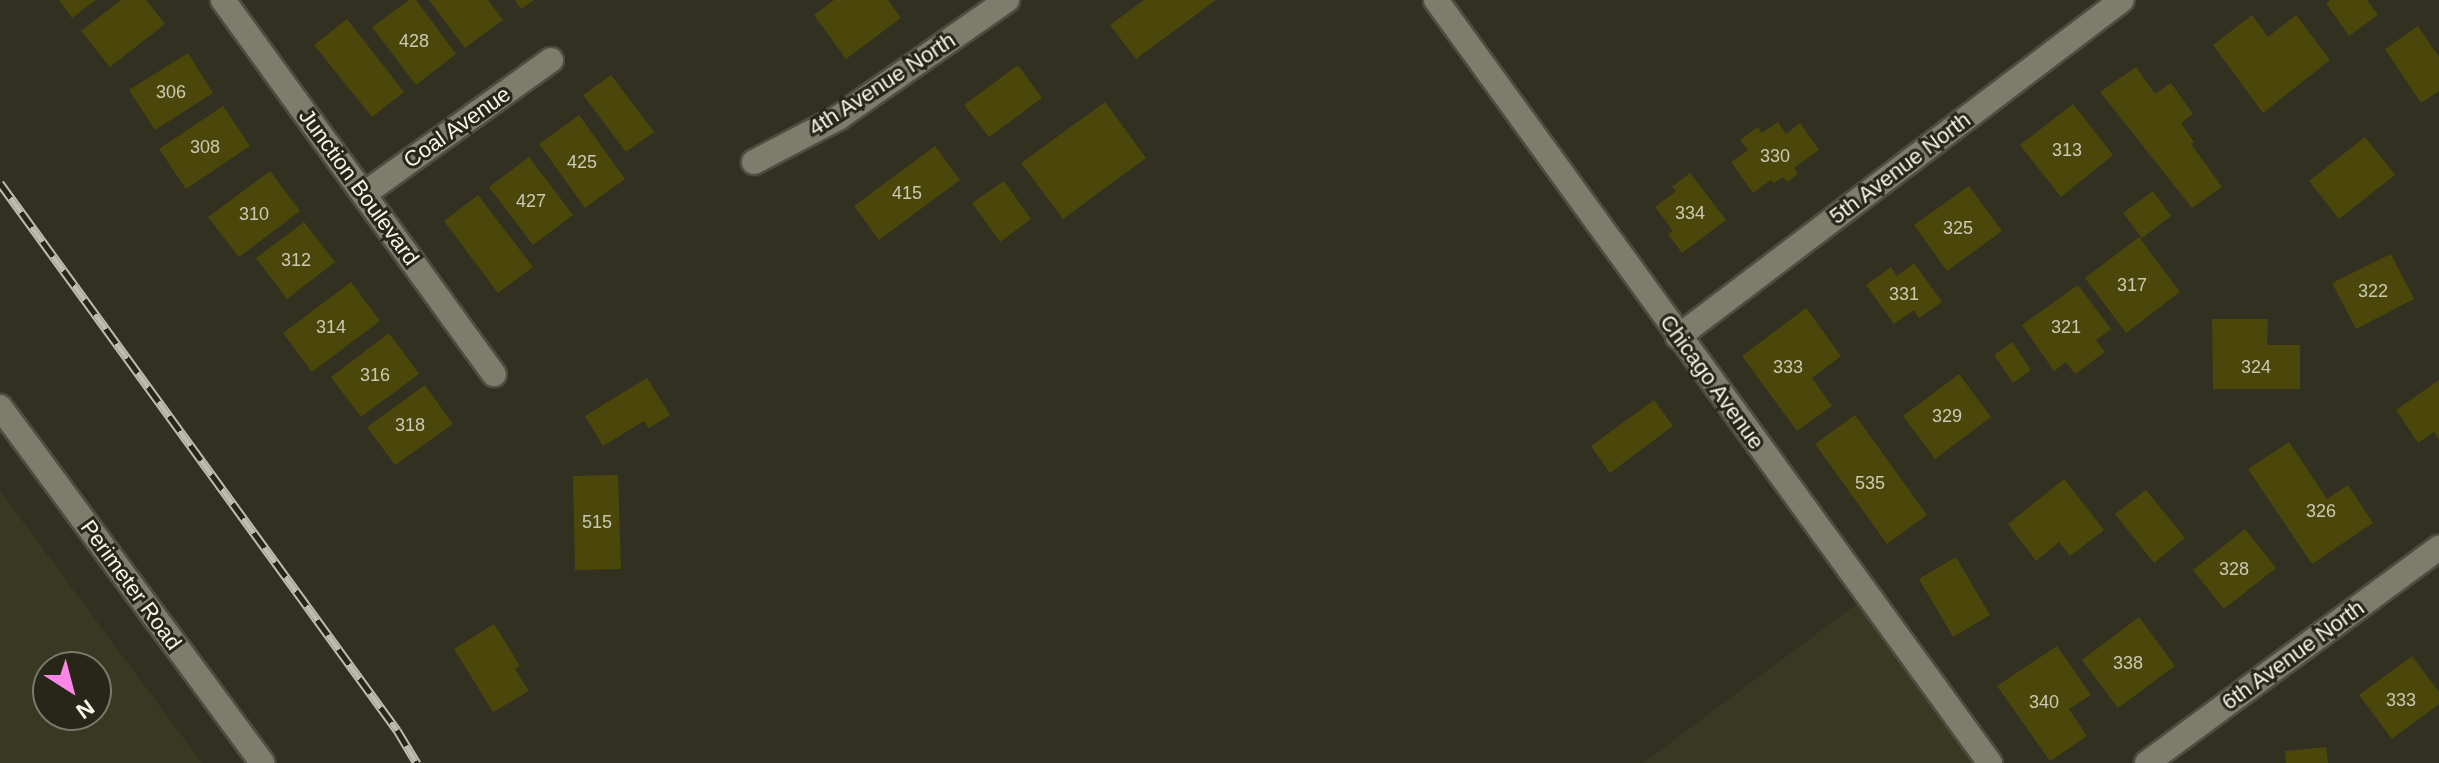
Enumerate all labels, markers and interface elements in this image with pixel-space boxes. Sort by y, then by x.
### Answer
street label: 4th Avenue North [803,26,961,142]
house number: 428 [399,30,429,52]
street label: Coal Avenue [398,80,516,174]
house number: 306 [156,81,186,103]
street label: Junction Boulevard [293,104,425,270]
street label: 5th Avenue North [1824,106,1976,230]
house number: 308 [190,136,220,158]
house number: 313 [2052,139,2082,161]
house number: 330 [1760,145,1790,167]
house number: 425 [567,151,597,173]
house number: 415 [892,182,922,204]
house number: 427 [516,190,546,212]
house number: 334 [1675,202,1705,224]
house number: 310 [239,203,269,225]
house number: 325 [1943,217,1973,239]
house number: 312 [281,249,311,271]
house number: 317 [2117,274,2147,296]
house number: 322 [2358,280,2388,302]
house number: 331 [1889,283,1919,305]
street label: Chicago Avenue [1654,309,1770,455]
house number: 314 [316,316,346,338]
house number: 321 [2051,316,2081,338]
house number: 333 [1773,356,1803,378]
house number: 324 [2241,356,2271,378]
house number: 316 [360,364,390,386]
house number: 329 [1932,405,1962,427]
house number: 318 [395,414,425,436]
house number: 535 [1855,472,1885,494]
house number: 326 [2306,500,2336,522]
house number: 515 [582,511,612,533]
street label: Perimeter Road [75,515,187,655]
house number: 328 [2219,558,2249,580]
street label: 6th Avenue North [2216,594,2370,716]
north arrow [32,651,112,731]
house number: 338 [2113,652,2143,674]
house number: 333 [2386,689,2416,711]
house number: 340 [2029,691,2059,713]
text: N [71,694,99,724]

